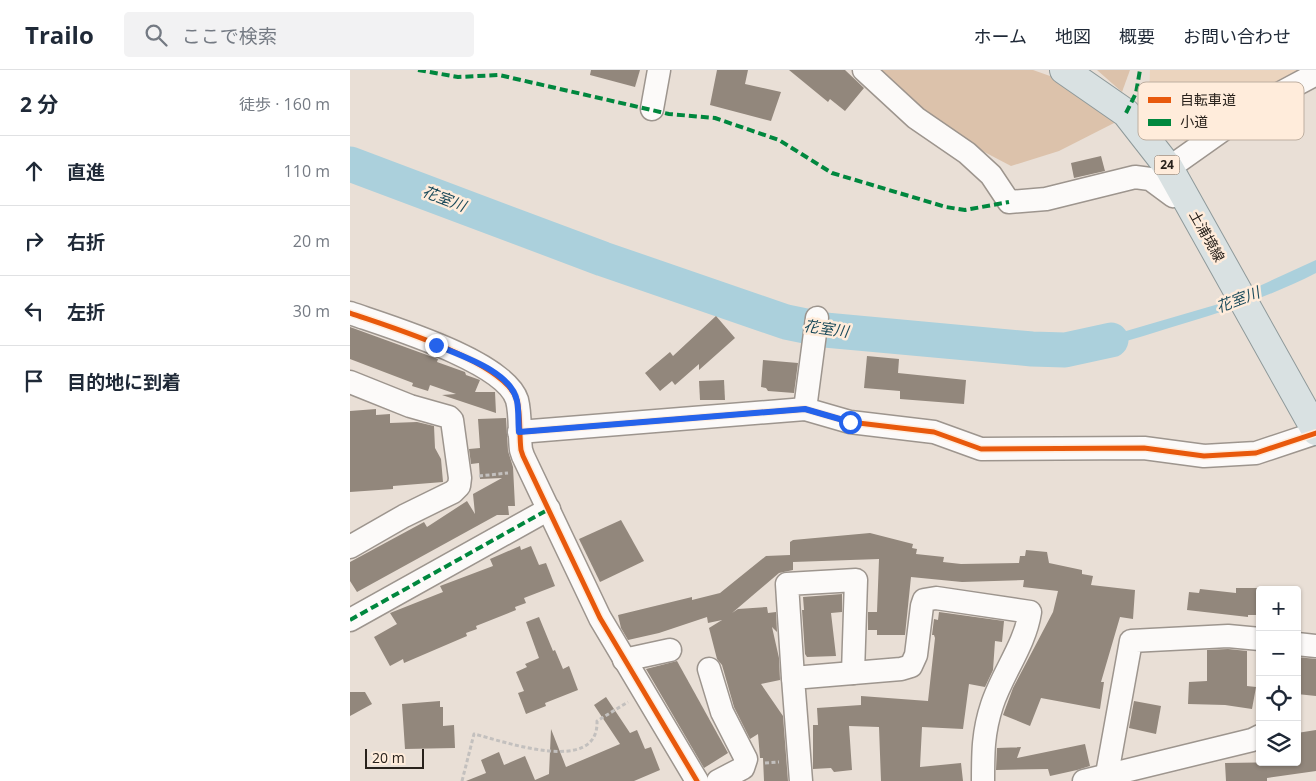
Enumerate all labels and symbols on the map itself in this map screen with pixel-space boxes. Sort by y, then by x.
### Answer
legend [1138,82,1304,140]
text: 自転車道 [1180,90,1236,109]
text: 小道 [1180,112,1208,131]
road number: 24 [1154,156,1180,174]
water label: 花室川 [420,181,471,216]
street label: 土浦境線 [1186,207,1229,265]
water label: 花室川 [1213,281,1264,316]
water label: 花室川 [802,315,852,341]
route end [425,334,448,357]
route start [839,411,862,434]
scale bar [365,746,424,769]

